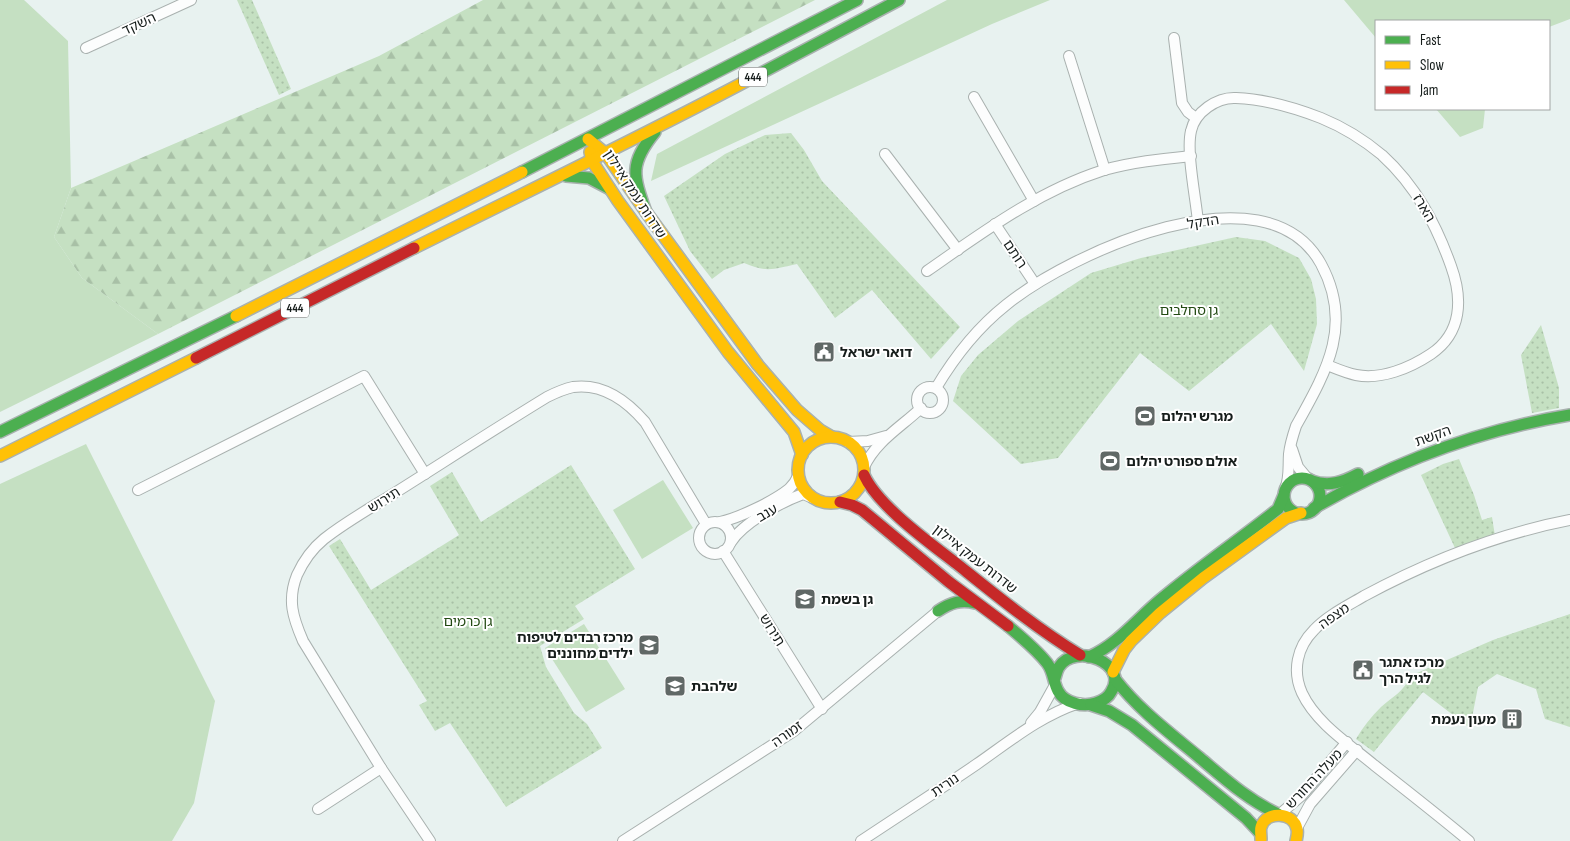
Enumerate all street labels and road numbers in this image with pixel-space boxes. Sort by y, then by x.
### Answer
street label: השקד [119,9,159,39]
road number: 444 [739,68,767,86]
street label: שדרות עמק איילון [600,147,670,241]
street label: הארז [1409,191,1439,225]
street label: הדקל [1186,211,1220,233]
street label: רותם [999,237,1031,271]
road number: 444 [281,298,309,318]
street label: הקשת [1413,422,1453,450]
street label: תירוש [365,484,403,516]
street label: ענב [753,500,781,526]
street label: שדרות עמק איילון [930,521,1020,597]
street label: מצפה [1315,599,1353,633]
street label: תירוש [756,611,788,649]
street label: זמורה [768,717,806,751]
street label: מעלה החורש [1282,746,1346,812]
street label: נורית [928,770,962,800]

